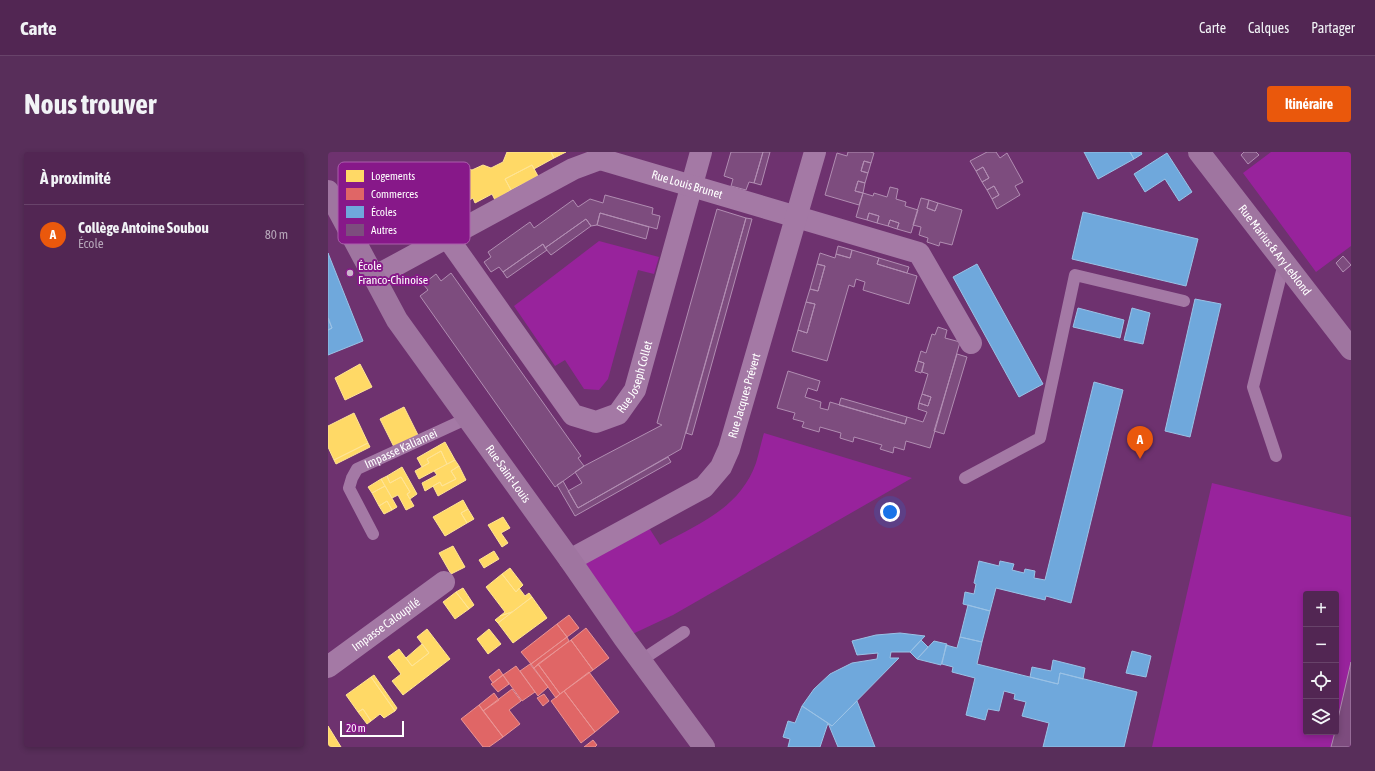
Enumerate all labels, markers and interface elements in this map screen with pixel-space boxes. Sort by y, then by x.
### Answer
text: Carte [20,17,57,39]
text: Carte [1199,20,1226,36]
text: Calques [1248,20,1289,36]
text: Partager [1311,20,1355,36]
button: Itinéraire [1267,86,1351,122]
text: Nous trouver [24,88,156,120]
legend [338,162,470,244]
text: À proximité [40,168,111,188]
street label: Rue Louis Brunet [650,168,725,202]
text: Logements [371,170,415,182]
text: Commerces [371,188,418,200]
street label: Rue Marius & Ary Leblond [1235,202,1314,298]
text: Écoles [371,206,397,218]
text: Collège Antoine Soubou [78,219,209,236]
text: Autres [371,224,397,236]
text: A [50,227,56,242]
text: 80 m [265,227,288,242]
text: École [78,236,104,251]
place label: École Franco-Chinoise [358,259,428,287]
marker: École Franco-Chinoise [345,268,355,278]
street label: Rue Joseph Collet [614,339,655,416]
street label: Rue Jacques Prévert [726,351,763,440]
street label: Impasse Kaliamei [362,426,439,471]
pin: A [1127,426,1153,459]
street label: Rue Saint-Louis [482,442,533,505]
your location [880,502,900,522]
map controls [1303,591,1339,735]
button: + [1303,591,1339,627]
street label: Impasse Caloupilé [349,595,423,654]
button: − [1303,627,1339,663]
button: locate [1303,663,1339,699]
button: layers [1303,699,1339,735]
scale bar [340,719,404,738]
text: 20 m [346,722,366,734]

